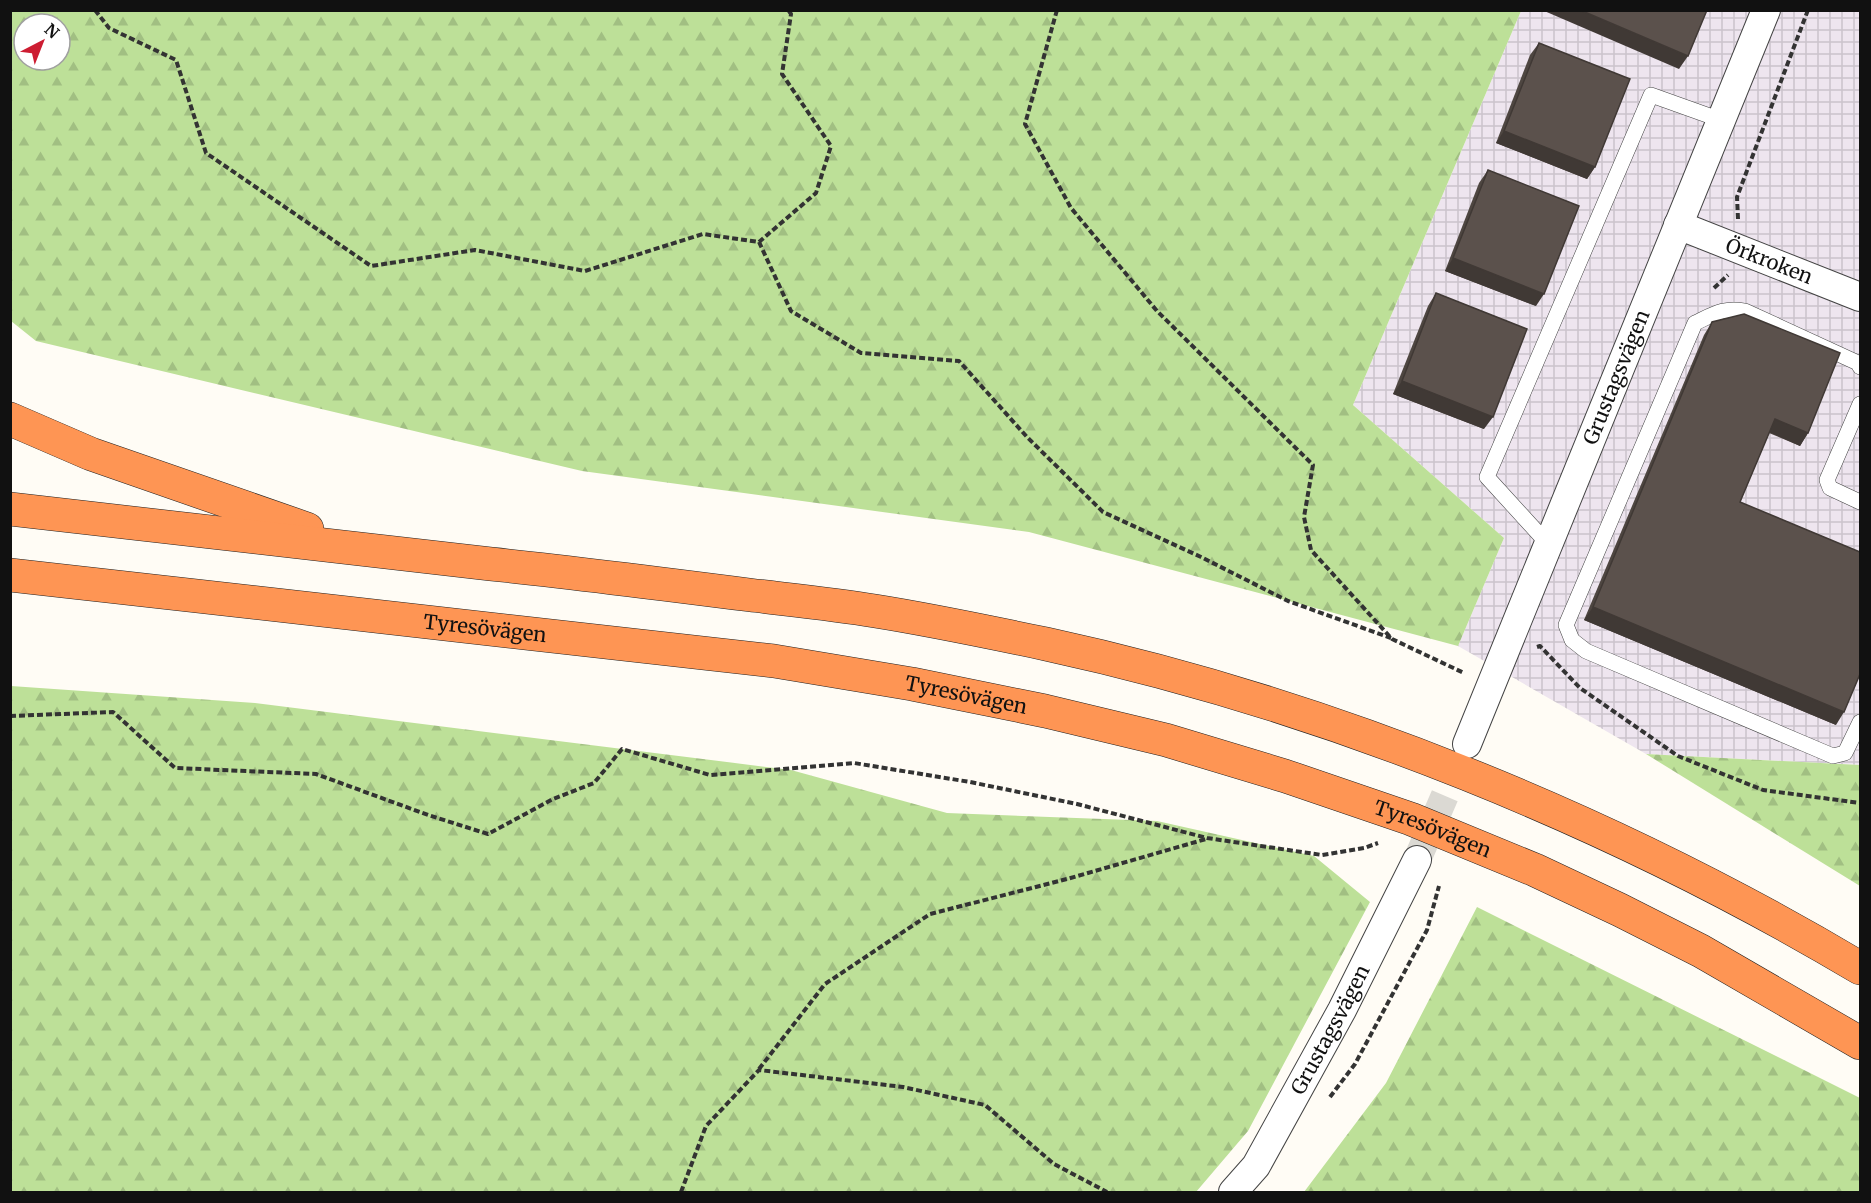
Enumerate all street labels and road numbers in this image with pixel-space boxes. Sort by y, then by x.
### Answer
street label: Örkroken [1722,232,1816,289]
street label: Grustagsvägen [1577,306,1655,448]
street label: Tyresövägen [422,609,548,647]
street label: Tyresövägen [903,670,1029,719]
street label: Tyresövägen [1371,794,1495,863]
street label: Grustagsvägen [1285,960,1375,1099]

